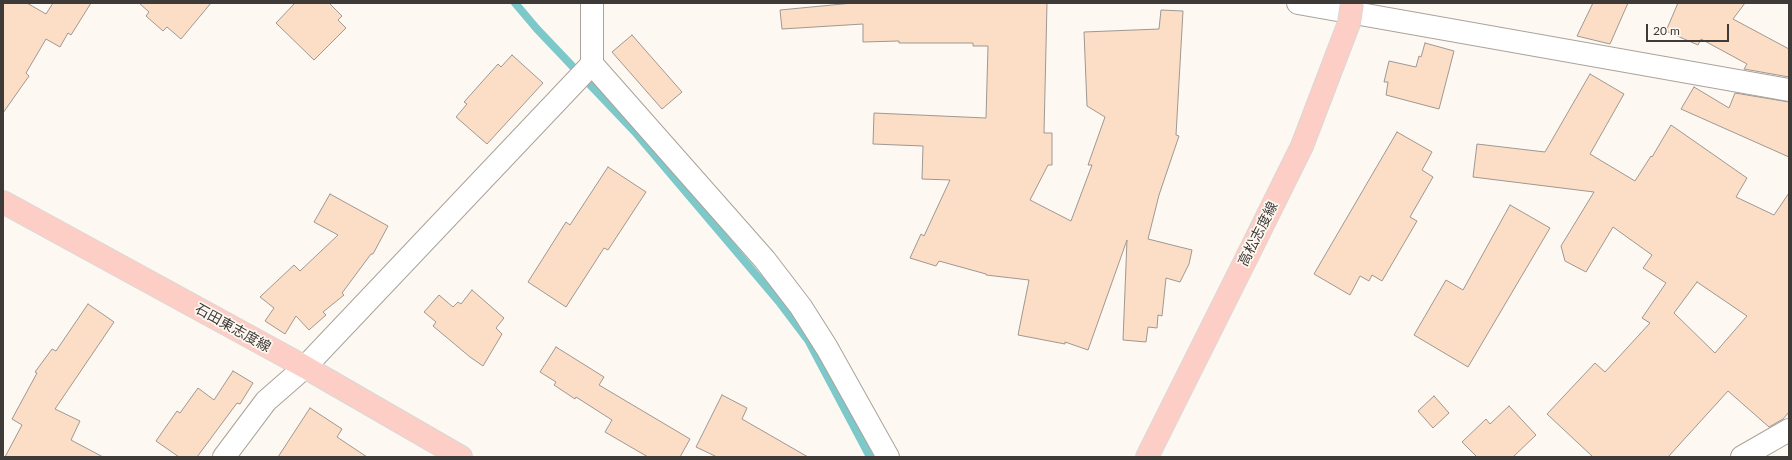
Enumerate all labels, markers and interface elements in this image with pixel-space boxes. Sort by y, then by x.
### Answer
scale bar [1648,16,1731,42]
text: 20 m [1653,23,1680,38]
street label: 高松志度線 [1235,199,1281,269]
street label: 石田東志度線 [192,300,274,356]

